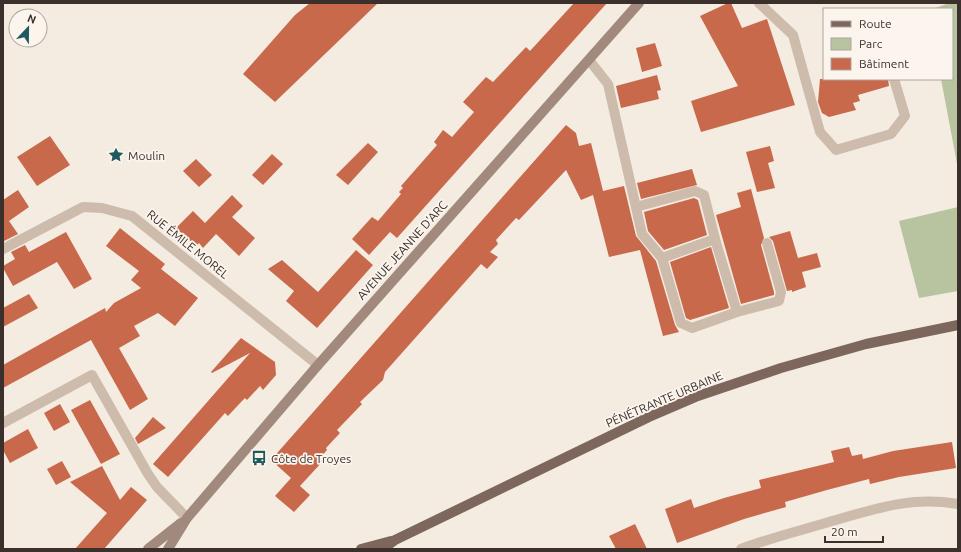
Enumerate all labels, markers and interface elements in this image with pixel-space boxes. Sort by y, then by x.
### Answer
north arrow [8,8,48,48]
legend [823,8,953,80]
text: N [26,12,38,26]
text: Route [859,17,892,30]
text: Parc [859,37,883,50]
text: Bâtiment [859,57,909,70]
place icon: Moulin [107,146,125,164]
place label: Moulin [128,149,165,162]
street label: AVENUE JEANNE D'ARC [354,198,450,302]
street label: RUE ÉMILE MOREL [145,207,231,281]
street label: PÉNÉTRANTE URBAINE [604,368,725,430]
bus stop icon: Côte de Troyes [250,449,268,467]
place label: Côte de Troyes [271,452,351,465]
scale bar [825,518,883,544]
text: 20 m [831,525,858,538]

